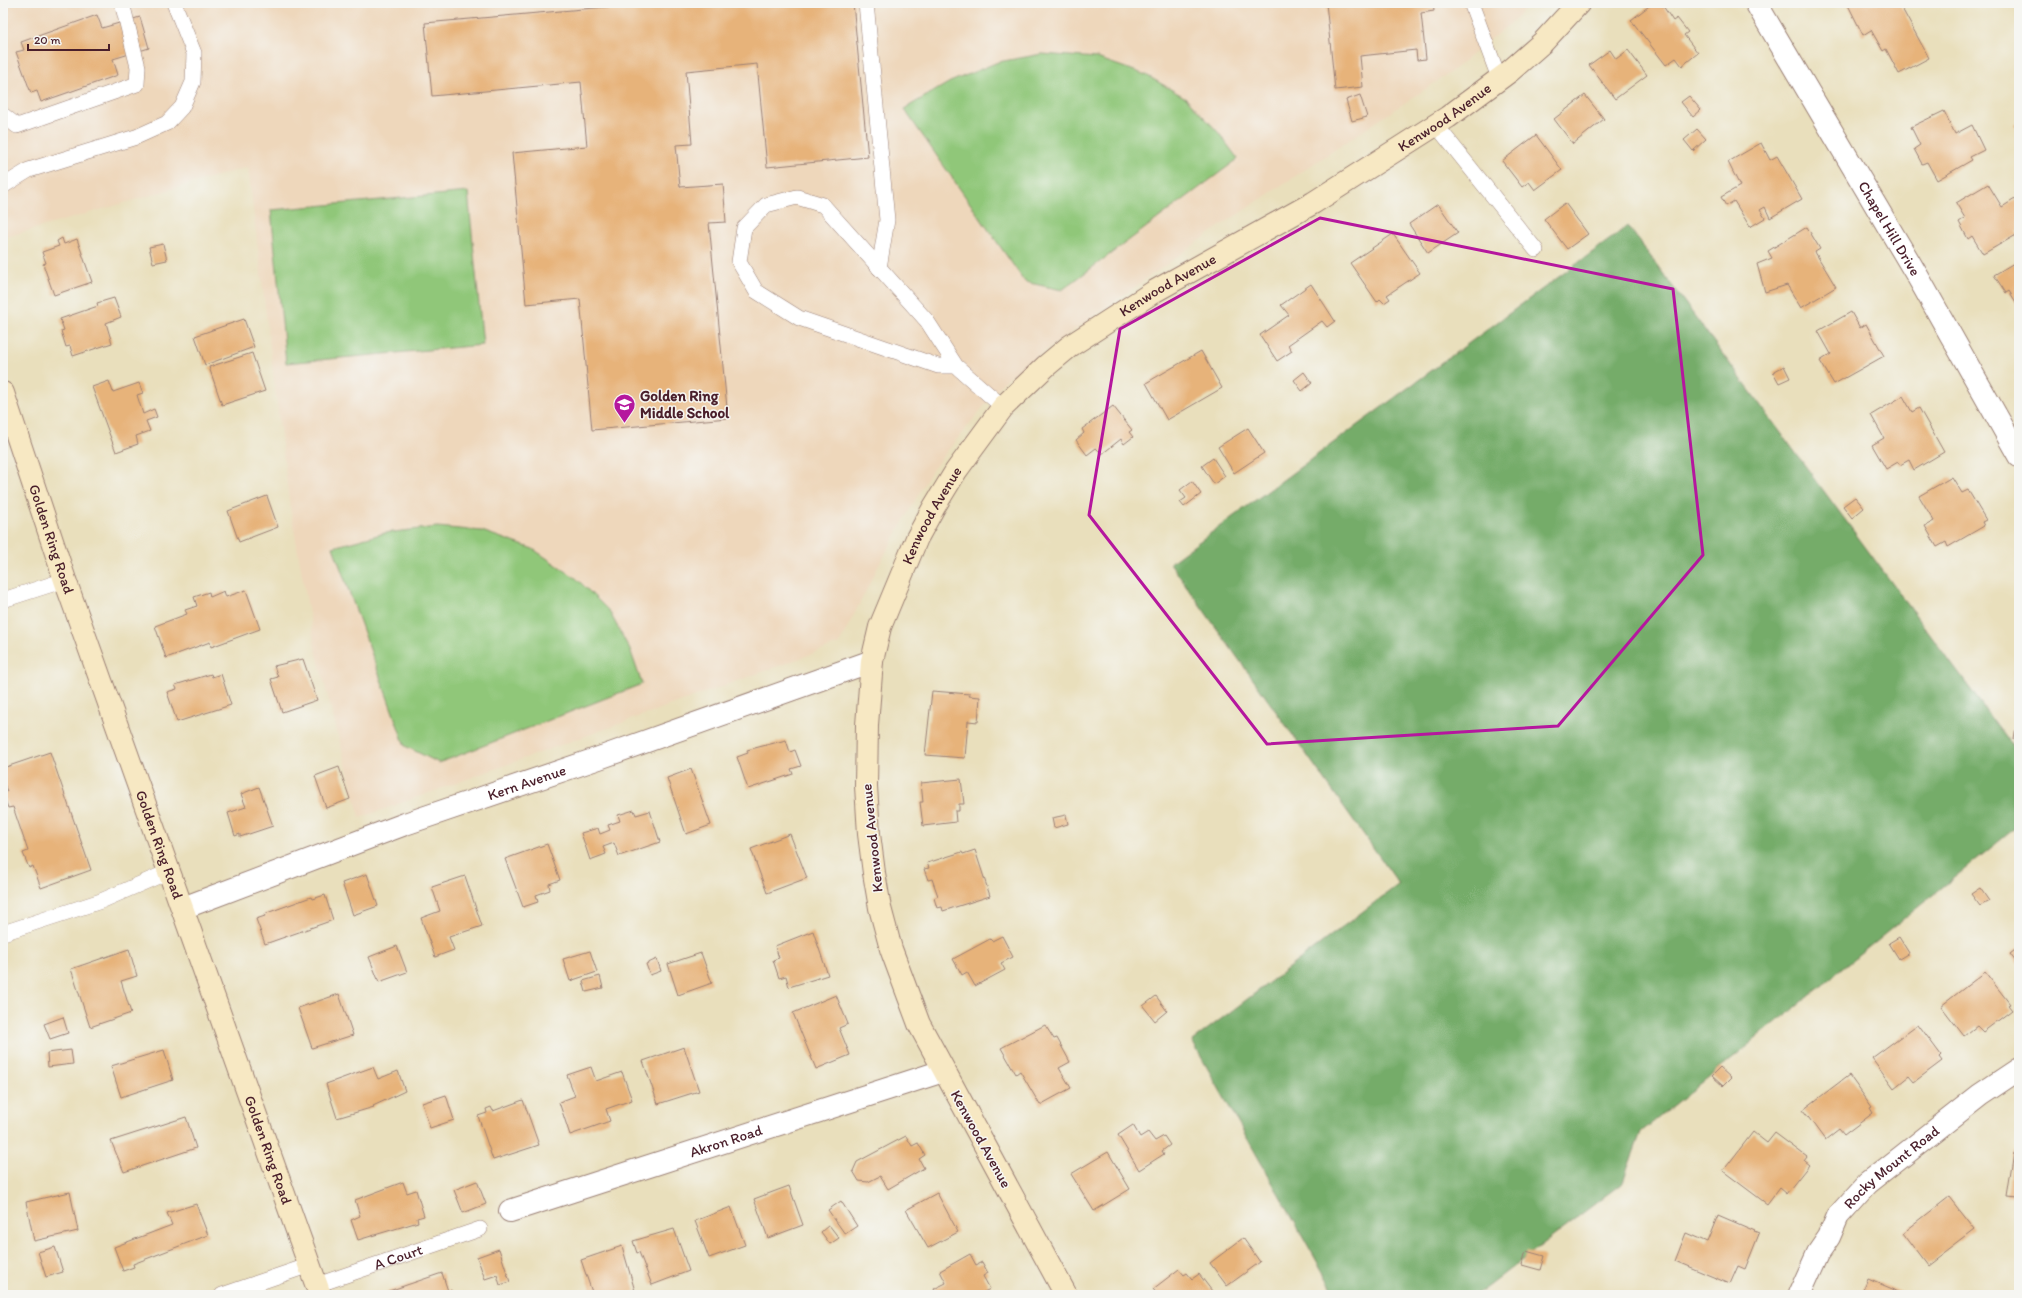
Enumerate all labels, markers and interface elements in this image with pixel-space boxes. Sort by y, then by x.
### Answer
scale bar [28,26,109,52]
text: 20 m [34,33,61,47]
street label: Kenwood Avenue [1395,79,1495,156]
street label: Chapel Hill Drive [1854,178,1924,279]
street label: Kenwood Avenue [1116,250,1219,321]
place label: Golden Ring Middle School [640,387,730,422]
school or university icon: Golden Ring Middle School [611,392,637,425]
street label: Kenwood Avenue [898,463,965,567]
street label: Golden Ring Road [25,482,78,596]
street label: Kern Avenue [485,761,568,804]
street label: Kenwood Avenue [857,783,887,893]
street label: Golden Ring Road [132,788,187,902]
street label: Kenwood Avenue [947,1087,1015,1191]
street label: Golden Ring Road [241,1093,296,1207]
street label: Akron Road [687,1121,765,1161]
street label: Rocky Mount Road [1840,1122,1943,1213]
street label: A Court [372,1240,425,1274]

